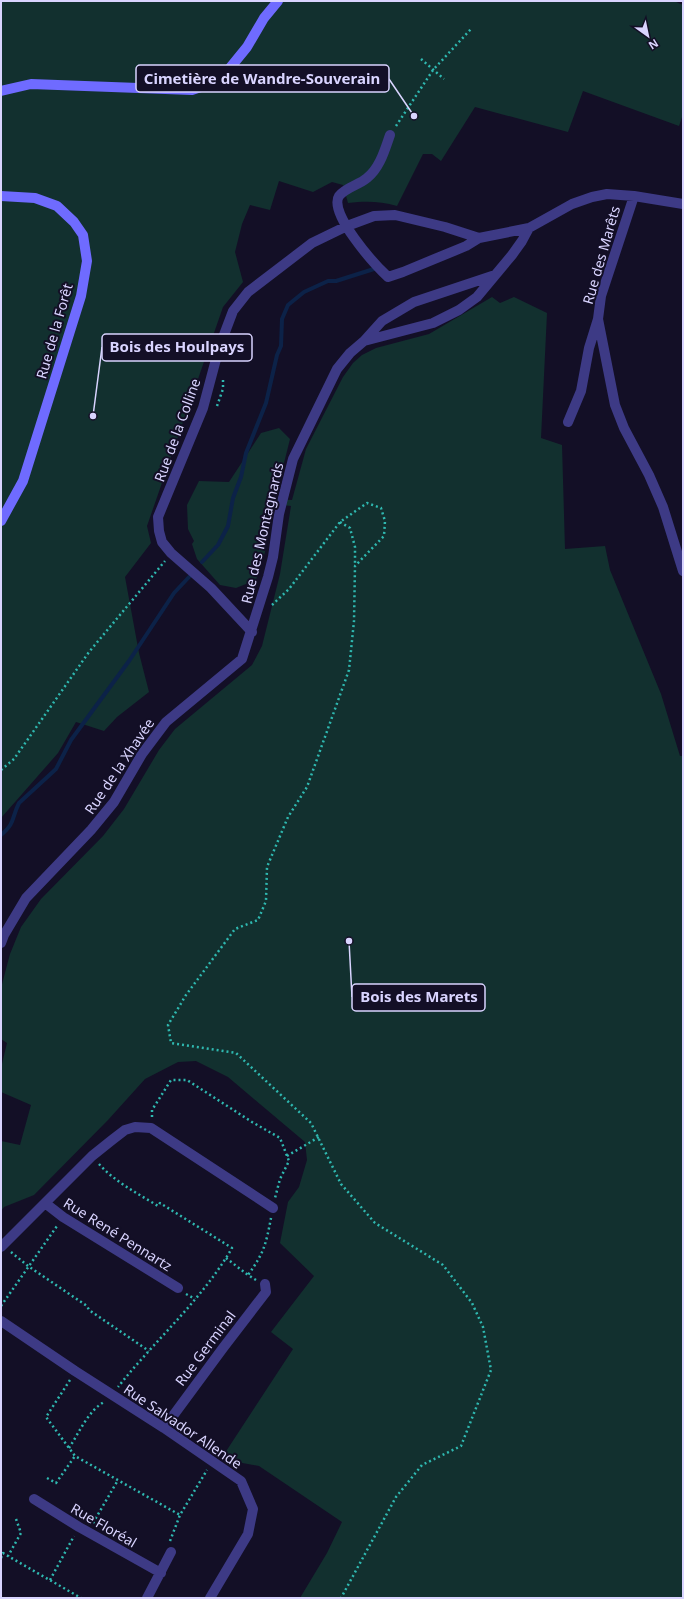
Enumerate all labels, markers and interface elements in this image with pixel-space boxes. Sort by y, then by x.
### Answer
north arrow [628,16,668,56]
text: N [646,36,662,54]
callout: Cimetière de Wandre-Souverain [136,65,389,92]
text: Cimetière de Wandre-Souverain [144,68,380,88]
street label: Rue des Marêts [578,203,624,306]
street label: Rue de la Forêt [31,281,77,381]
callout: Bois des Houlpays [102,334,252,361]
text: Bois des Houlpays [110,336,244,356]
street label: Rue de la Colline [149,376,205,484]
street label: Rue des Montagnards [236,460,288,605]
street label: Rue de la Xhavée [80,714,158,818]
callout: Bois des Marets [352,984,485,1011]
text: Bois des Marets [360,986,478,1006]
street label: Rue René Pennartz [60,1193,176,1275]
street label: Rue Germinal [170,1307,240,1389]
street label: Rue Salvador Allende [120,1379,246,1473]
street label: Rue Floréal [68,1498,140,1552]

